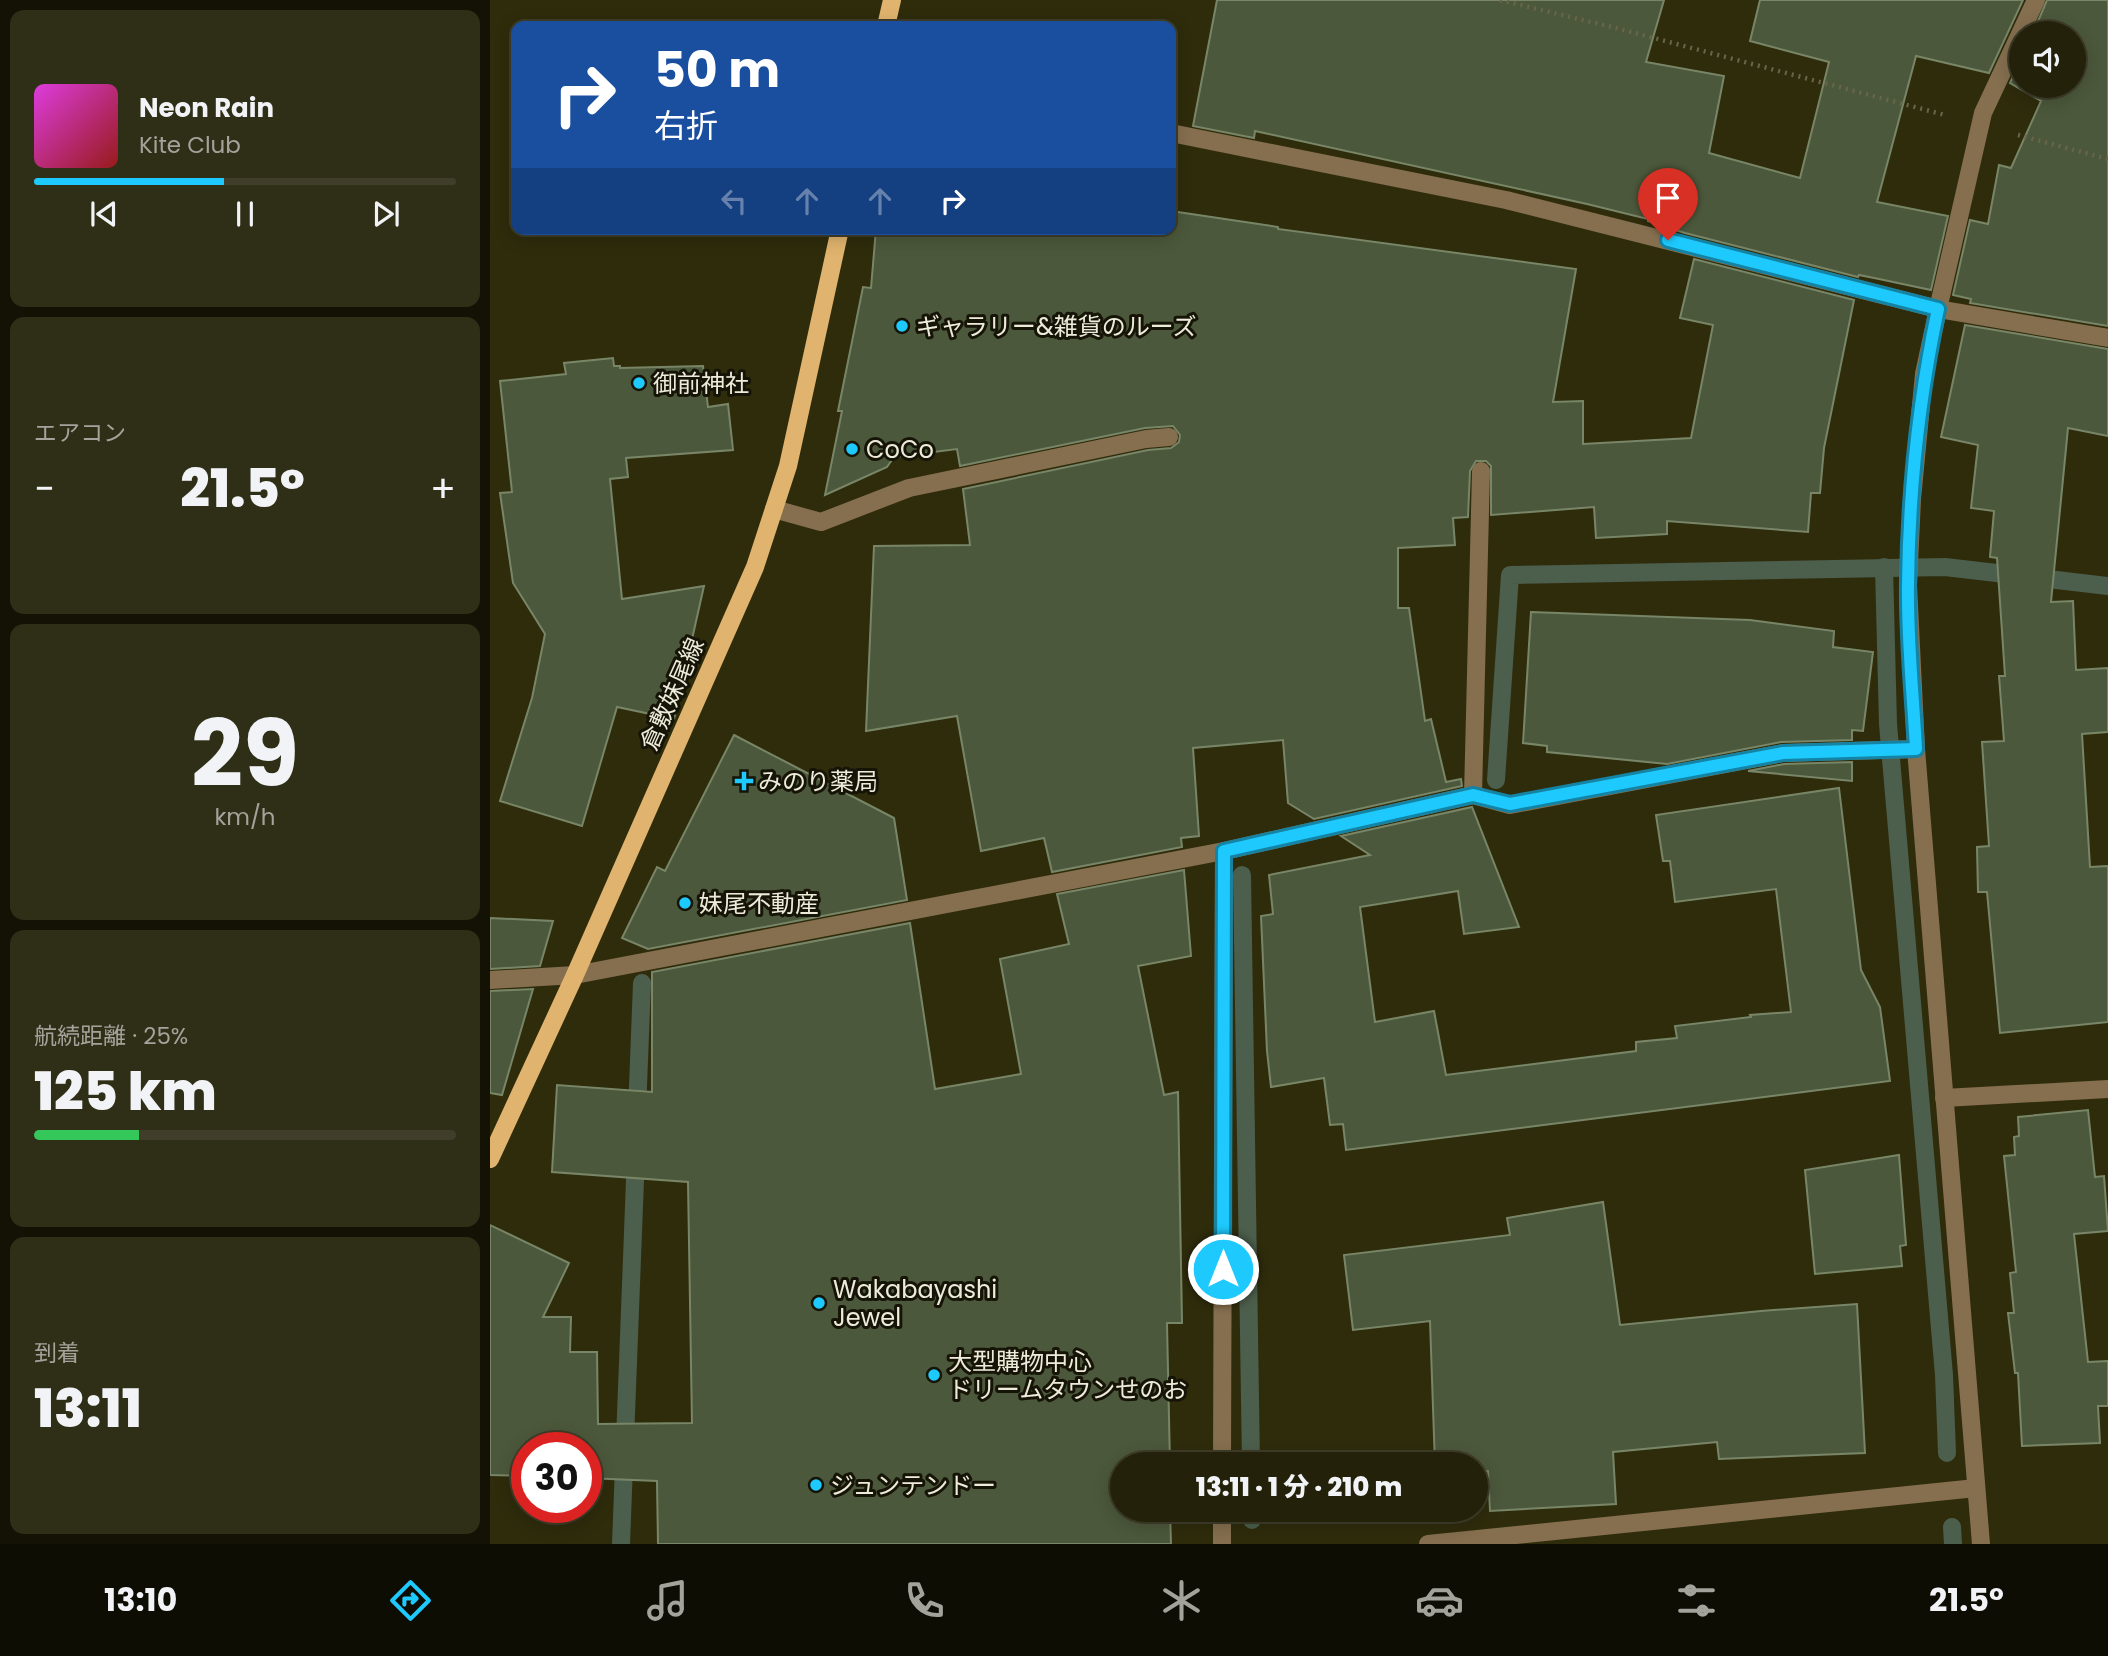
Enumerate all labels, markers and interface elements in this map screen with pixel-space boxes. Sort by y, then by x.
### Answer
map controls [2009,21,2086,98]
button: sound [2009,21,2086,98]
text: 50 m [654,36,780,104]
icon: right [539,49,630,140]
text: Neon Rain [139,90,274,126]
text: 右折 [654,103,718,148]
text: Kite Club [139,129,241,161]
pin [1638,168,1698,240]
icon: arrive [1649,179,1687,217]
icon: left [715,182,753,220]
icon: ahead [788,182,826,220]
icon: ahead [861,182,899,220]
icon: right [934,182,972,220]
icon: previous [85,195,123,233]
icon: pause [226,195,264,233]
icon: next [367,195,405,233]
place label: ギャラリー&雑貨のルーズ [916,310,1197,343]
marker: ギャラリー&雑貨のルーズ [894,318,910,334]
place label: 御前神社 [653,367,749,400]
marker: 御前神社 [631,375,647,391]
text: エアコン [34,417,126,449]
place label: CoCo [866,433,934,466]
marker: CoCo [844,441,860,457]
text: 21.5° [180,452,305,525]
text: − [34,462,55,515]
text: + [430,462,456,515]
street label: 倉敷妹尾線 [633,632,711,756]
text: 29 [191,690,299,818]
place label: みのり薬局 [758,765,878,798]
marker: みのり薬局 [736,773,752,789]
text: km/h [214,801,276,833]
place label: 妹尾不動産 [699,887,819,920]
marker: 妹尾不動産 [677,895,693,911]
text: 航続距離 · 25% [34,1020,188,1052]
text: 125 km [34,1055,217,1128]
position arrow [1186,1232,1260,1306]
place label: Wakabayashi Jewel [833,1273,997,1334]
marker: Wakabayashi Jewel [811,1295,827,1311]
text: 到着 [34,1337,80,1369]
place label: 大型購物中心 ドリームタウンせのお [948,1345,1187,1406]
marker: 大型購物中心 ドリームタウンせのお [926,1367,942,1383]
text: 13:11 [34,1372,142,1445]
speed limit sign: 30 [511,1432,602,1523]
place label: ジュンテンドー [830,1469,996,1502]
text: 13:11 · 1 分 · 210 m [1196,1469,1402,1505]
marker: ジュンテンドー [808,1477,824,1493]
icon: directions [386,1576,435,1625]
icon: music [643,1576,692,1625]
icon: phone [900,1576,949,1625]
icon: climate [1157,1576,1206,1625]
icon: car [1415,1576,1464,1625]
icon: filters [1672,1576,1721,1625]
text: 13:10 [104,1577,177,1622]
text: 21.5° [1929,1577,2004,1622]

